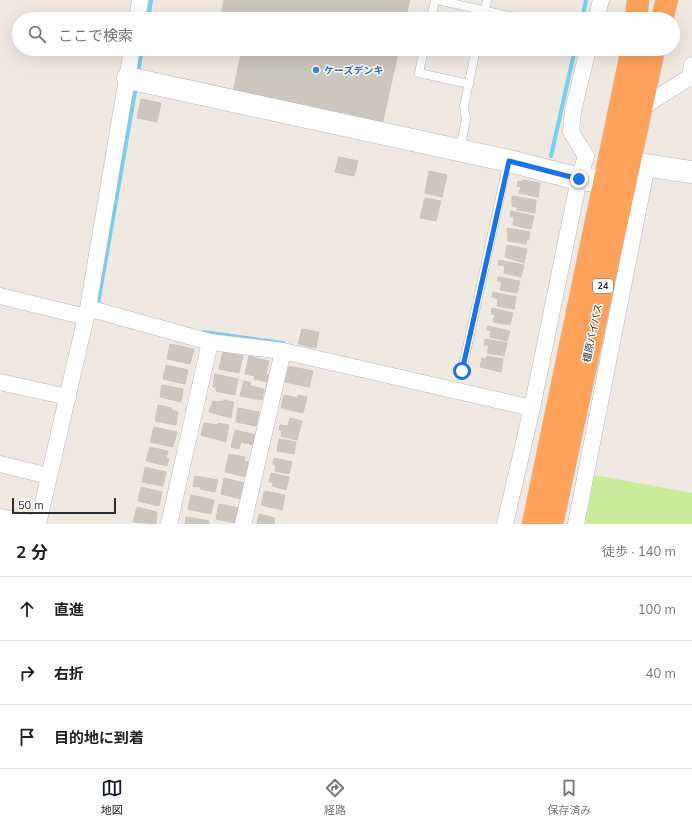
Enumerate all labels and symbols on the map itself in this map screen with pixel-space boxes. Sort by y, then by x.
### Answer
place label: ケーズデンキ [324,64,384,77]
marker: ケーズデンキ [311,65,321,75]
route end [570,170,588,188]
road number: 24 [593,279,613,293]
street label: 橿原バイパス [580,302,605,364]
route start [453,362,471,380]
scale bar [12,496,116,515]

